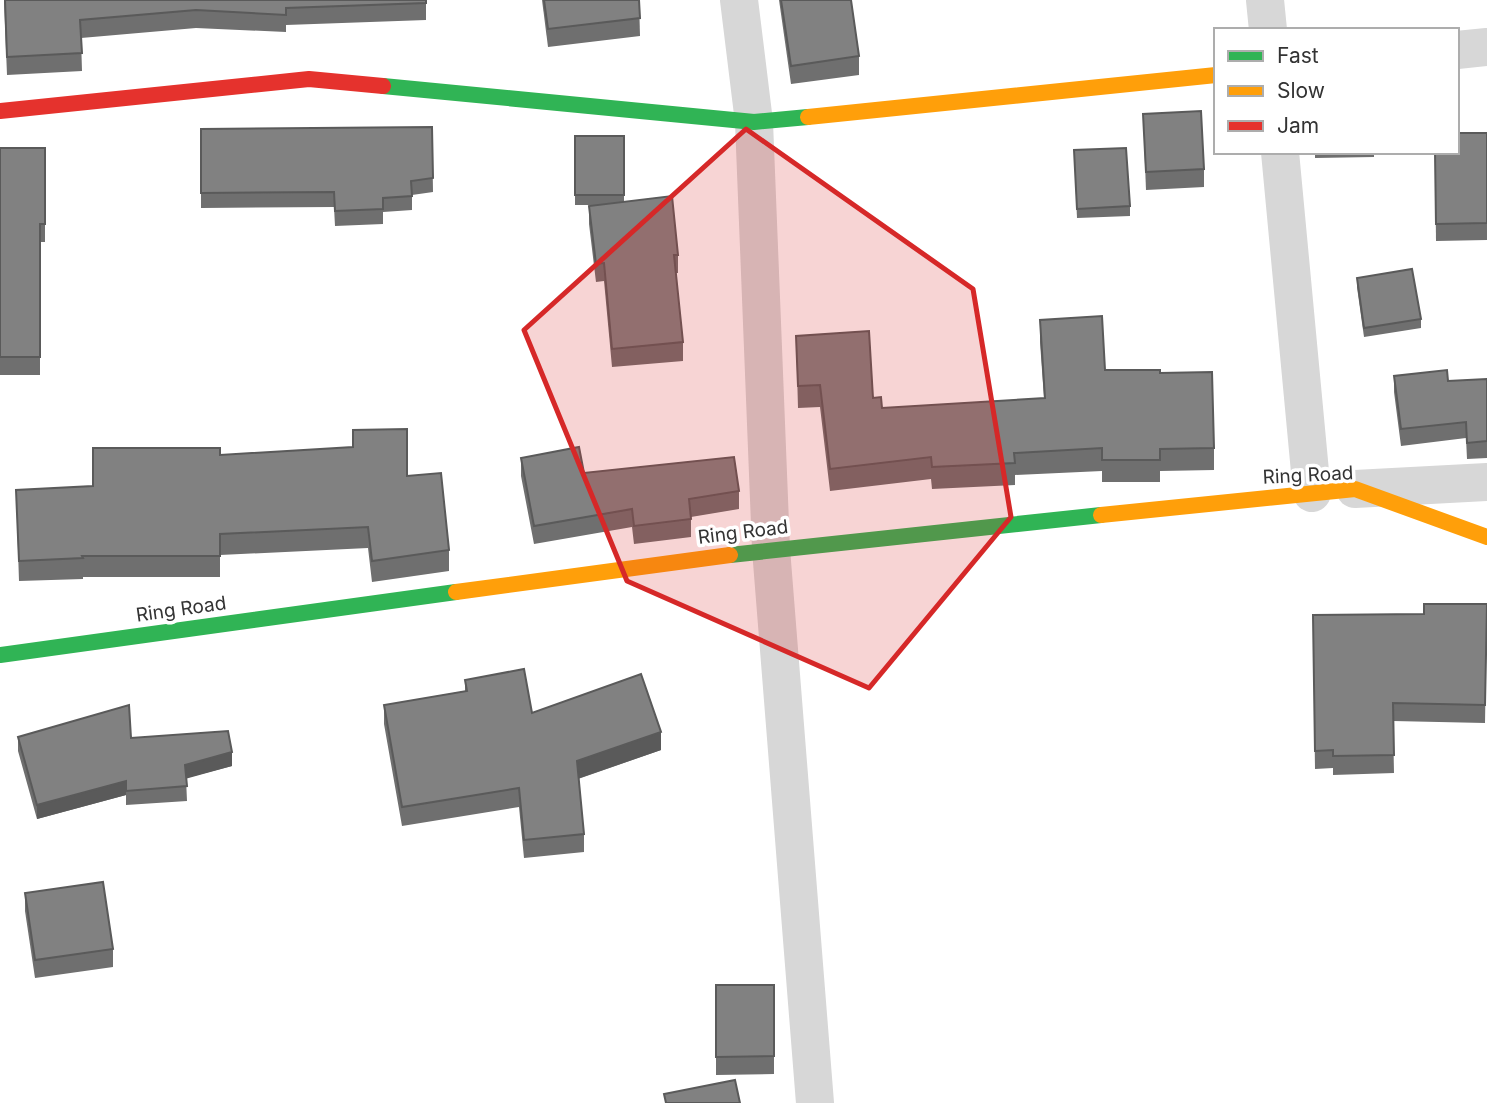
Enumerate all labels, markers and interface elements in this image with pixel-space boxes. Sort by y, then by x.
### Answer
legend [1214,28,1459,154]
text: Fast [1277,43,1319,68]
text: Slow [1277,78,1325,103]
text: Jam [1277,113,1319,138]
street label: Ring Road [1262,461,1354,489]
street label: Ring Road [696,515,790,549]
street label: Ring Road [134,591,228,627]

